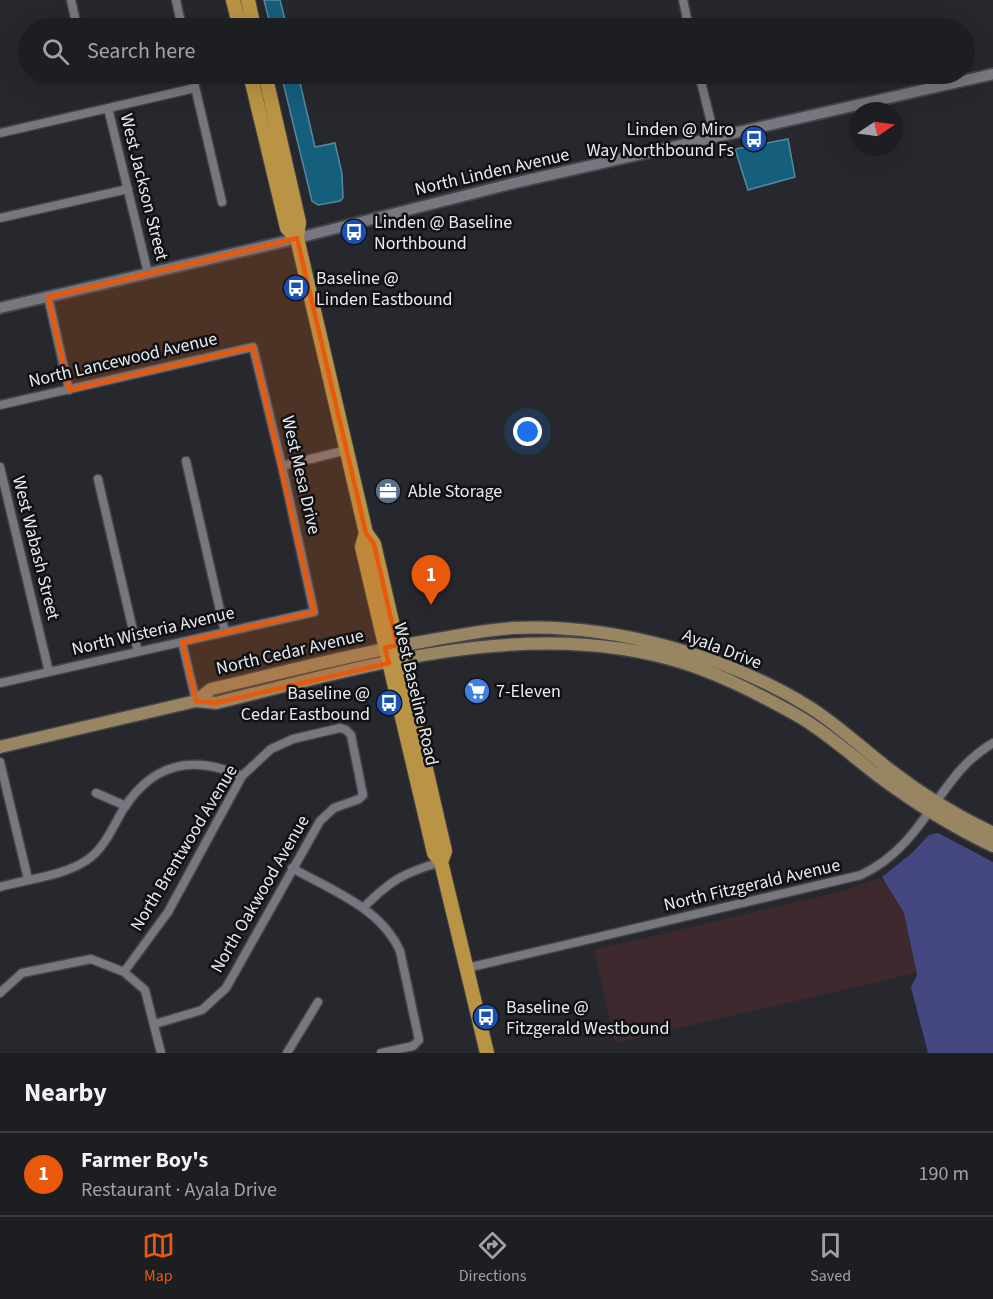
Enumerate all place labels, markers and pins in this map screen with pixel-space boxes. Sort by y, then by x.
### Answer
place label: Linden @ Miro Way Northbound Fs [587,117,734,163]
bus stop icon: Linden @ Miro Way Northbound Fs [739,124,769,154]
place label: Linden @ Baseline Northbound [374,210,512,256]
bus stop icon: Linden @ Baseline Northbound [339,217,369,247]
place label: Baseline @ Linden Eastbound [316,266,453,312]
bus stop icon: Baseline @ Linden Eastbound [281,273,311,303]
office icon: Able Storage [373,476,403,506]
place label: Able Storage [408,479,502,504]
pin: 1 [412,556,450,605]
supermarket icon: 7-Eleven [462,676,492,706]
place label: 7-Eleven [496,679,561,704]
place label: Baseline @ Cedar Eastbound [241,681,370,727]
bus stop icon: Baseline @ Cedar Eastbound [374,688,404,718]
place label: Baseline @ Fitzgerald Westbound [506,995,669,1041]
bus stop icon: Baseline @ Fitzgerald Westbound [471,1002,501,1032]

